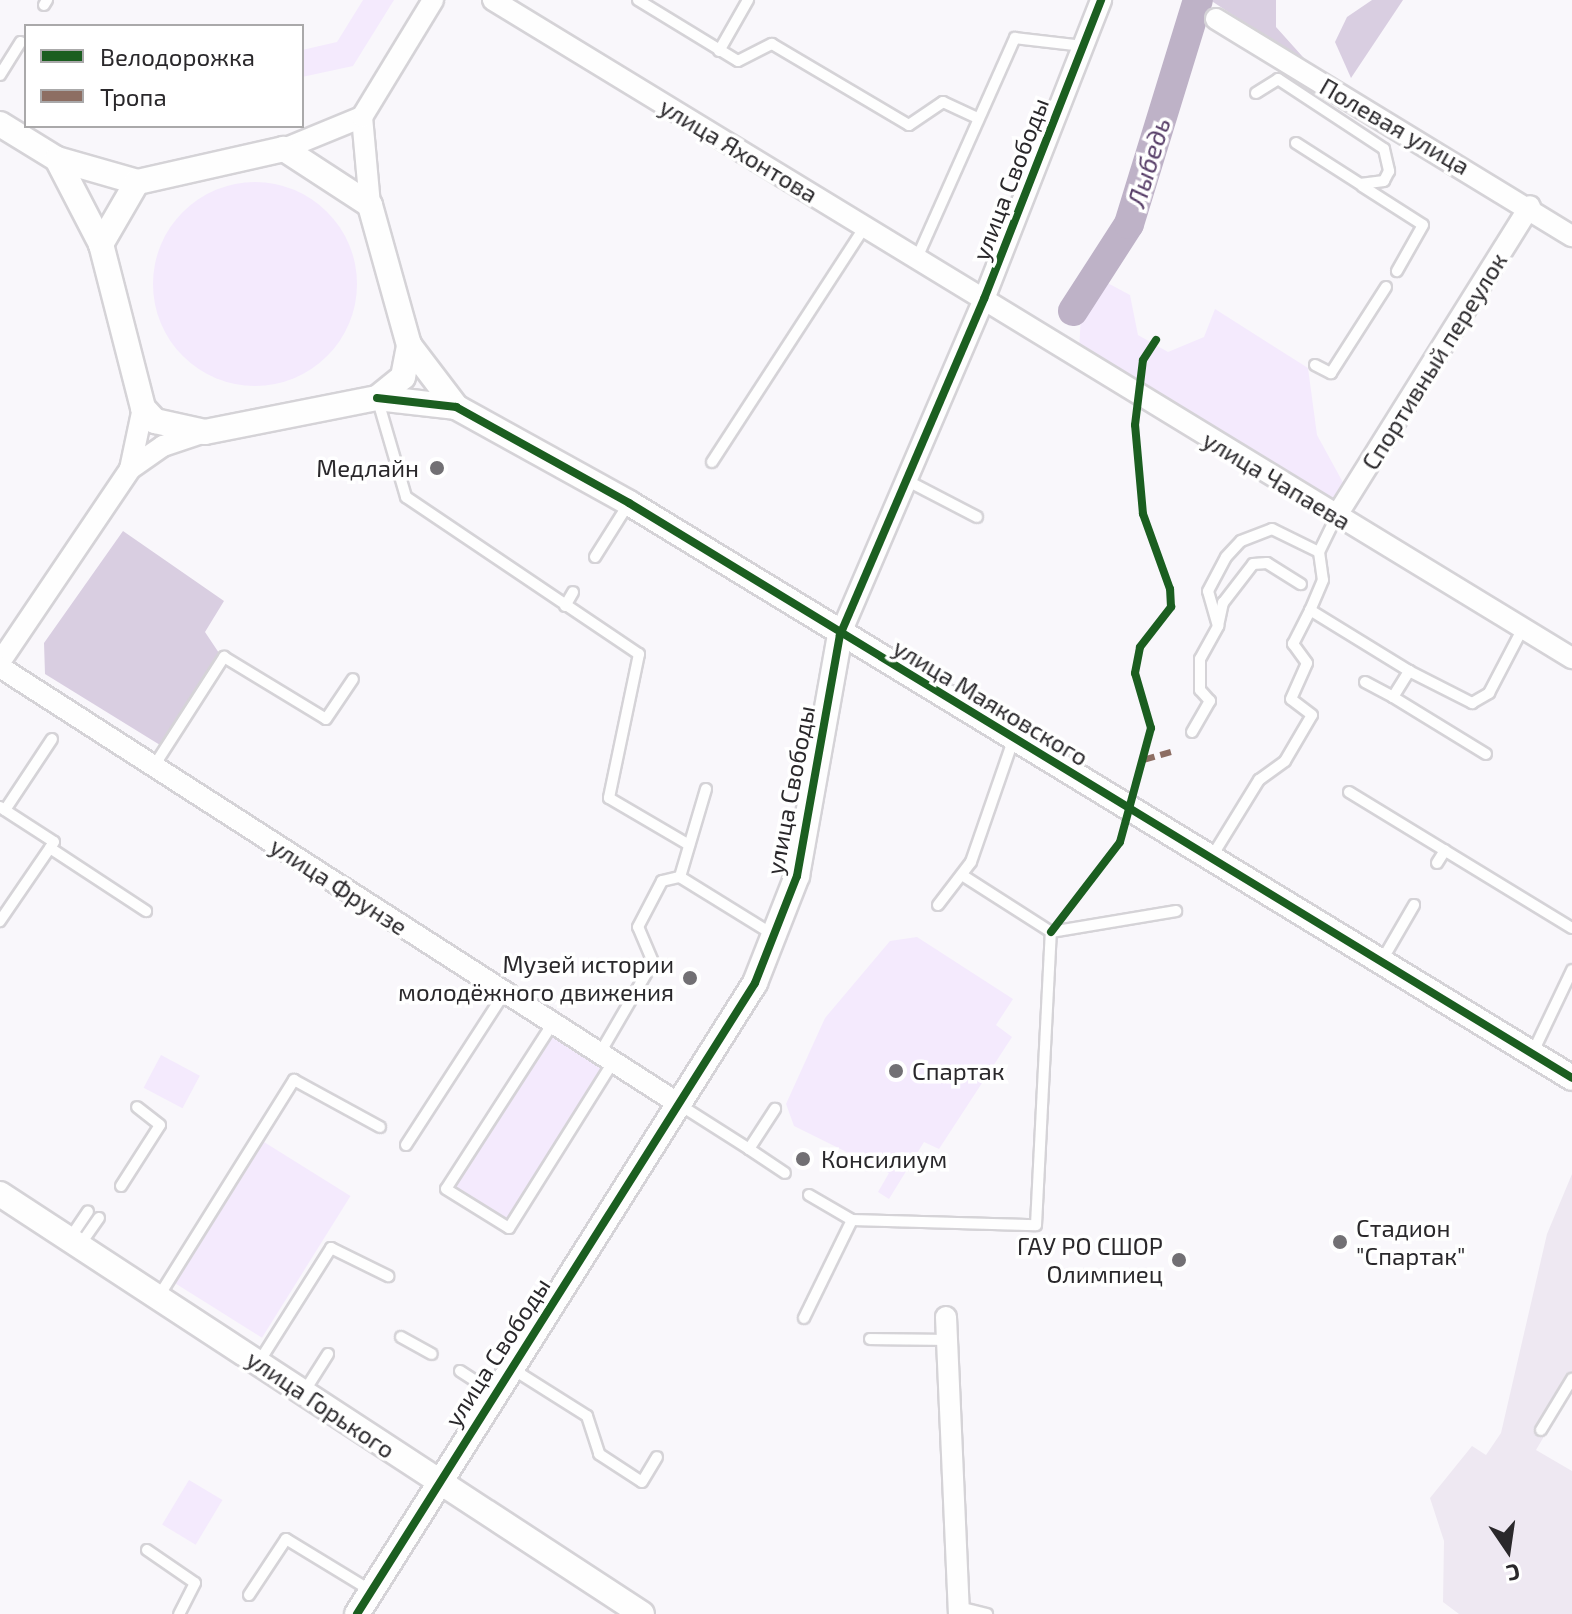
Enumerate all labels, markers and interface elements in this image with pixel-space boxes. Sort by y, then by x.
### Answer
legend [24,24,304,128]
text: Велодорожка [100,42,255,71]
street label: Полевая улица [1315,72,1475,180]
text: Тропа [100,82,167,111]
street label: улица Яхонтова [655,92,823,208]
street label: улица Свободы [966,94,1054,264]
water label: Лыбедь [1120,113,1176,211]
street label: Спортивный переулок [1355,247,1513,475]
street label: улица Чапаева [1198,425,1356,535]
place label: Медлайн [316,454,419,482]
marker: Медлайн [426,457,448,479]
street label: улица Маяковского [888,632,1094,772]
street label: улица Свободы [759,703,821,877]
street label: улица Фрунзе [265,831,413,941]
place label: Музей истории молодёжного движения [398,950,674,1006]
marker: Музей истории молодёжного движения [681,969,699,987]
place label: Спартак [912,1057,1005,1085]
marker: Спартак [887,1062,905,1080]
place label: Консилиум [821,1145,947,1173]
marker: Консилиум [792,1148,814,1170]
place label: Стадион "Спартак" [1356,1214,1466,1270]
place label: ГАУ РО СШОР Олимпиец [1017,1232,1163,1288]
marker: Стадион "Спартак" [1331,1233,1349,1251]
marker: ГАУ РО СШОР Олимпиец [1170,1251,1188,1269]
street label: улица Свободы [438,1272,556,1432]
street label: улица Горького [242,1344,400,1464]
north arrow [1468,1510,1548,1590]
text: С [1504,1559,1523,1588]

